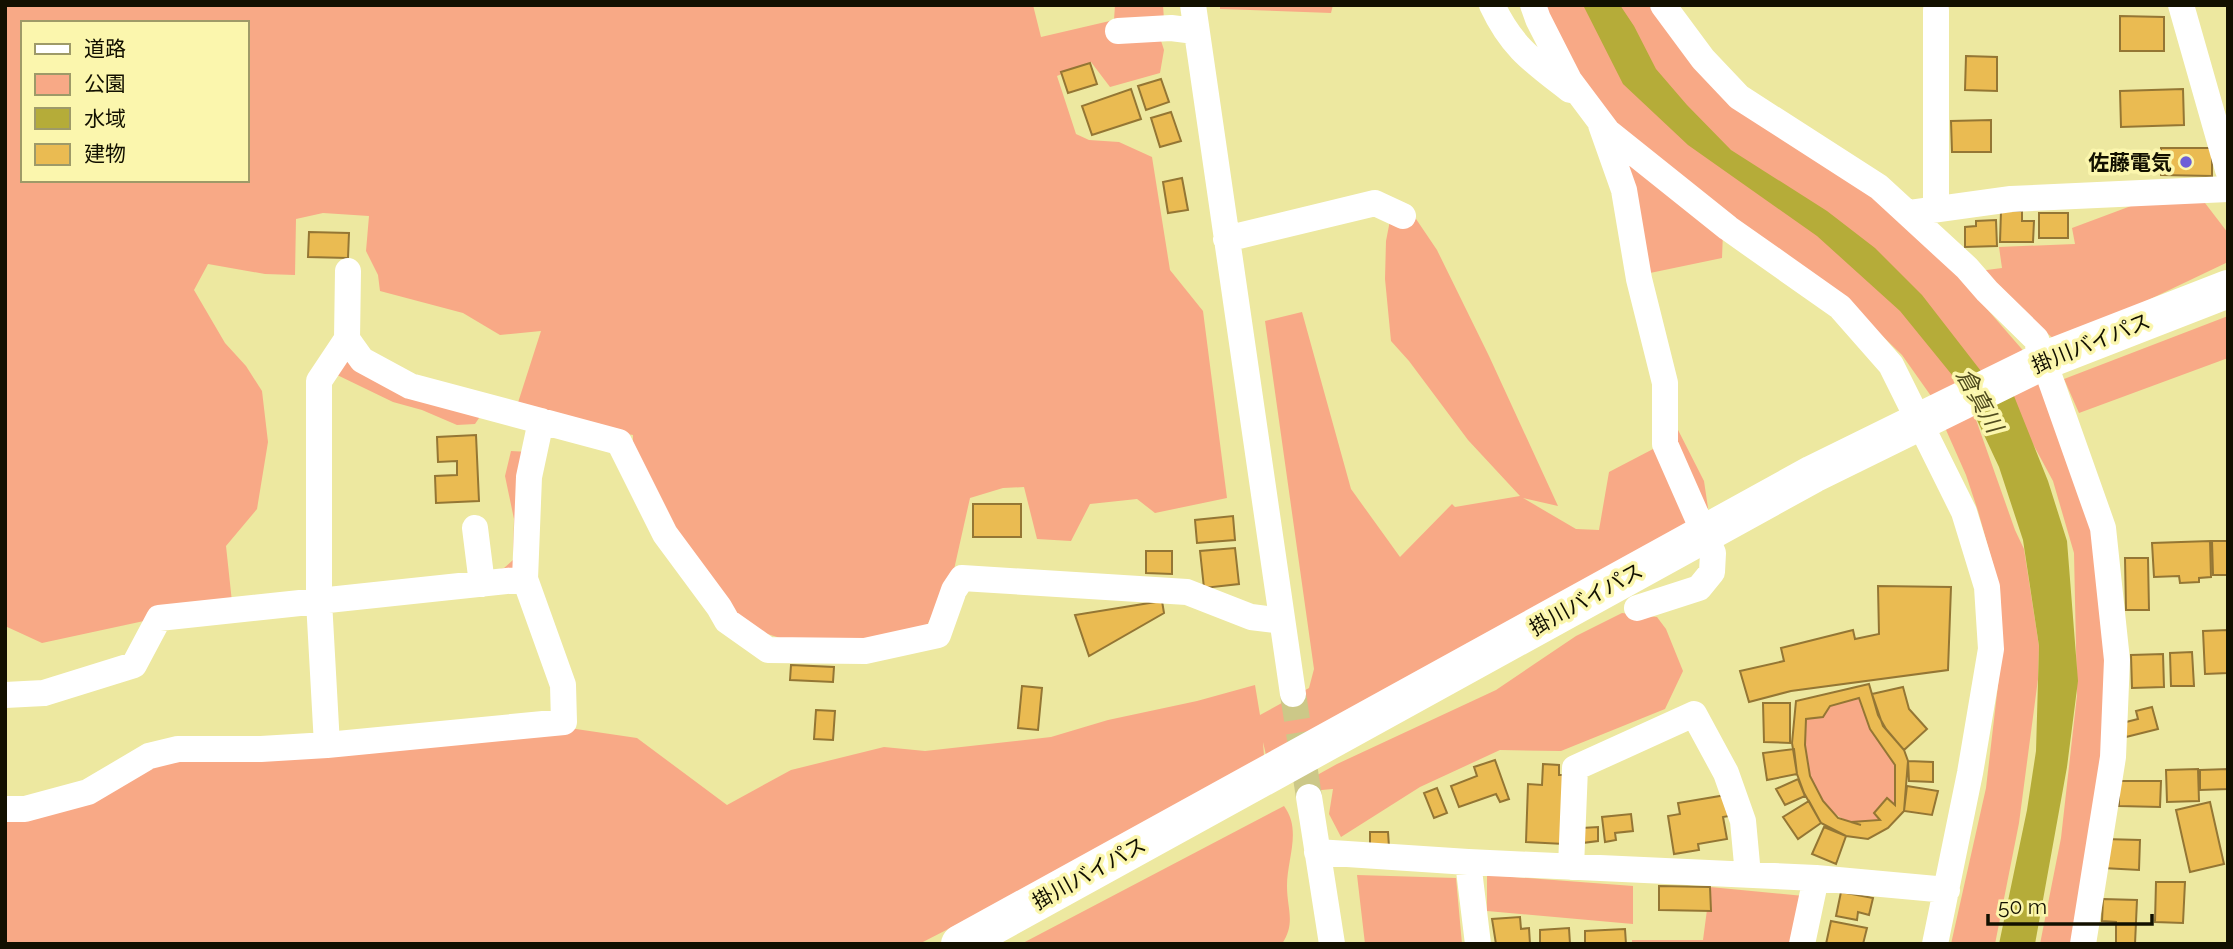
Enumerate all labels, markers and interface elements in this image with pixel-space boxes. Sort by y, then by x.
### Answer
legend [21,21,248,182]
text: 道路 [84,36,126,61]
text: 公園 [84,71,126,96]
text: 水域 [84,106,126,131]
text: 建物 [84,141,126,166]
place label: 佐藤電気 [2088,150,2172,175]
marker: 佐藤電気 [2178,154,2194,170]
street label: 掛川バイパス [2028,308,2154,378]
water label: 倉真川 [1951,363,2010,439]
street label: 掛川バイパス [1525,558,1647,640]
street label: 掛川バイパス [1028,832,1150,914]
scale bar [1988,883,2152,927]
text: 50 m [1998,894,2047,919]

